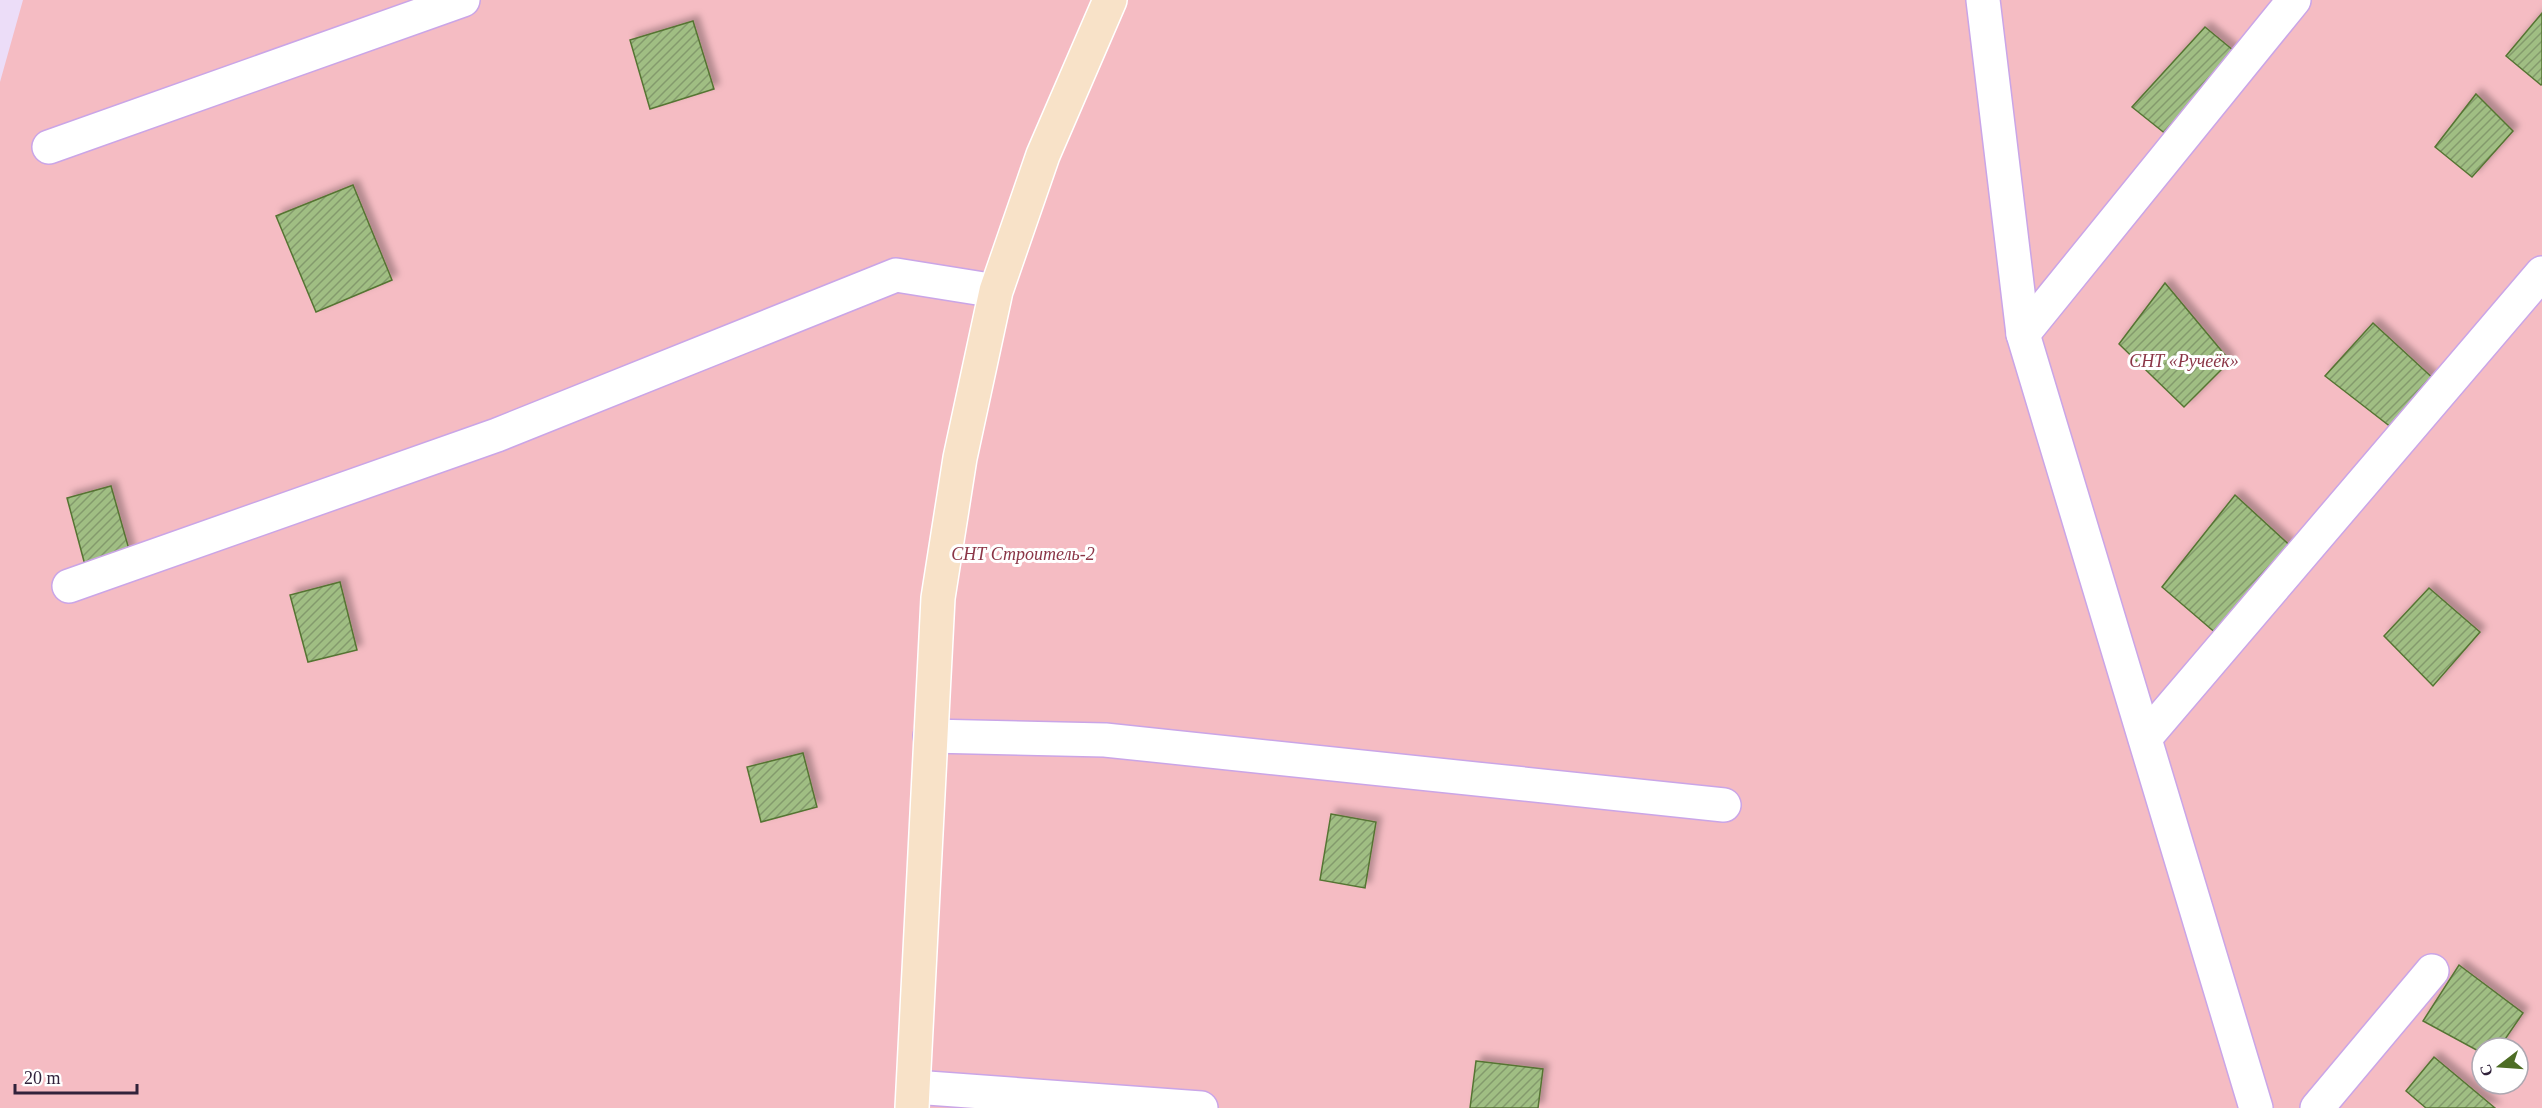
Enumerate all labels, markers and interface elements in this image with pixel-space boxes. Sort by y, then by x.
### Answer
park label: СНТ «Ручеёк» [2129,351,2239,371]
park label: СНТ Строитель-2 [951,544,1095,564]
north arrow [2470,1036,2530,1096]
scale bar [15,1057,136,1095]
text: С [2476,1062,2496,1078]
text: 20 m [24,1068,61,1088]

